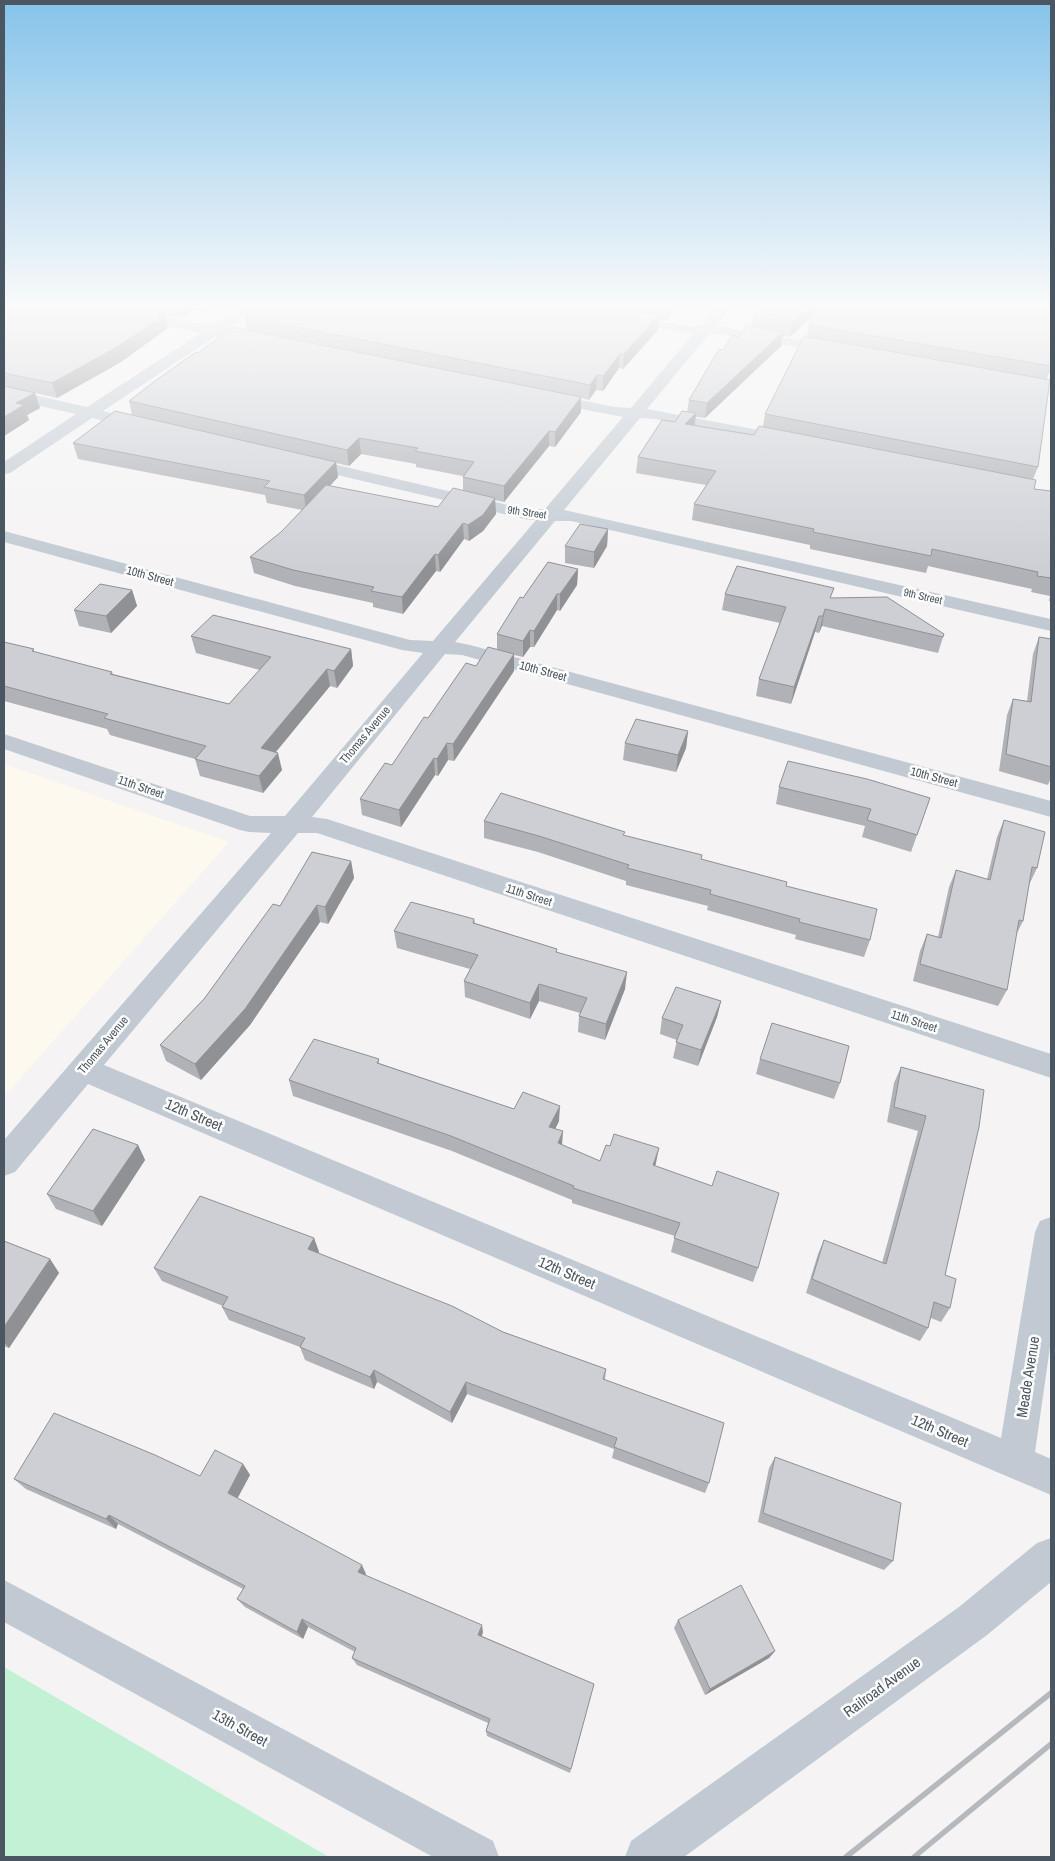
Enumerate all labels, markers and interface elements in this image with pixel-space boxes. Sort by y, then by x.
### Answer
street label: 9th Street [507,502,548,522]
street label: 10th Street [125,562,176,590]
street label: 9th Street [902,585,944,607]
street label: 10th Street [518,657,569,685]
street label: Thomas Avenue [336,703,394,767]
street label: 10th Street [909,763,960,791]
street label: 11th Street [116,772,166,802]
street label: 11th Street [504,880,554,910]
street label: 11th Street [889,1006,939,1036]
street label: Thomas Avenue [74,1013,132,1077]
street label: 12th Street [162,1093,227,1136]
street label: 12th Street [535,1251,600,1294]
street label: Meade Avenue [1011,1335,1044,1419]
street label: 12th Street [908,1409,973,1452]
street label: Railroad Avenue [839,1651,925,1722]
street label: 13th Street [209,1704,272,1752]

